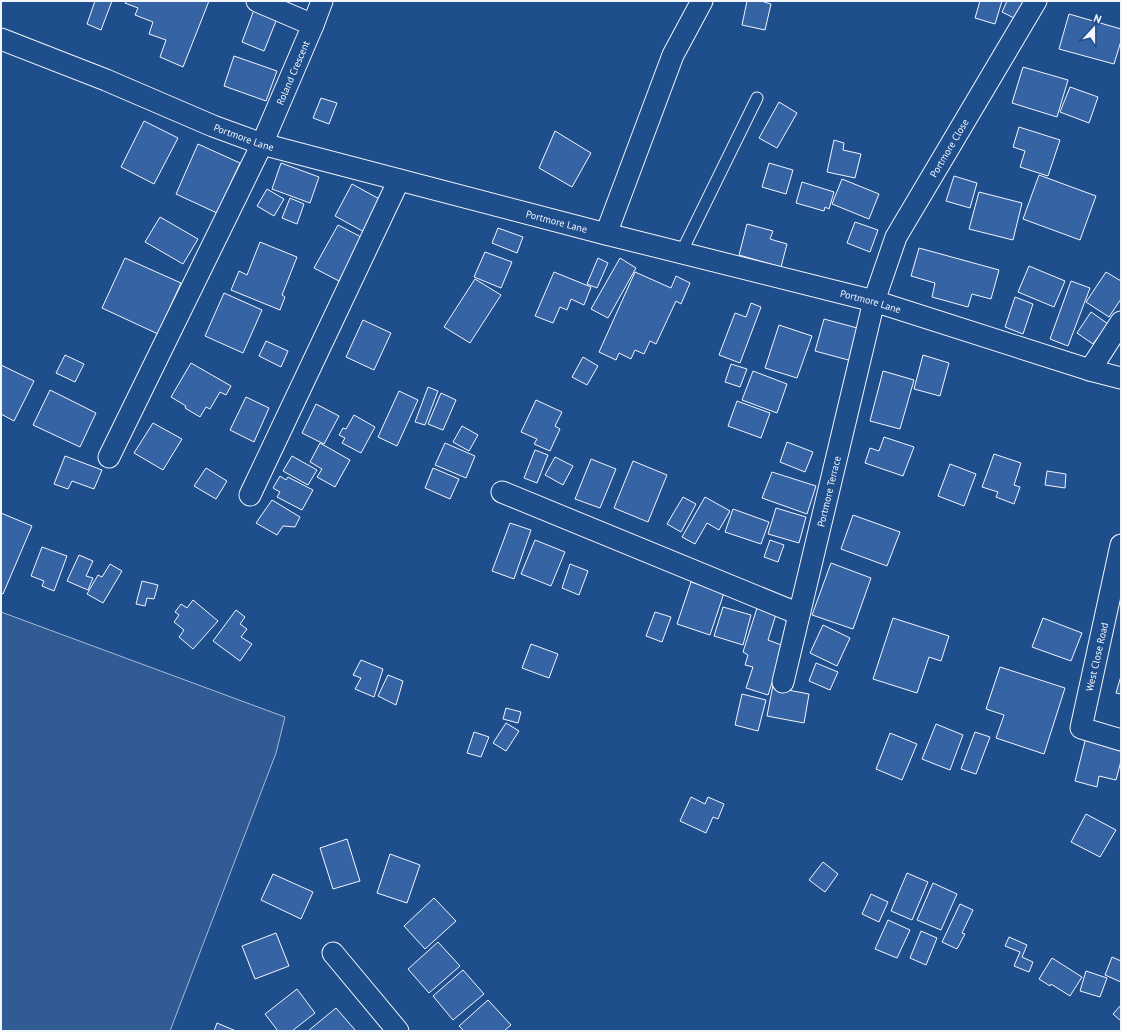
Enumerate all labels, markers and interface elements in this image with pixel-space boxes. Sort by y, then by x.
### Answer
north arrow [1074,8,1114,48]
text: N [1092,11,1103,26]
street label: Roland Crescent [273,38,312,107]
street label: Portmore Close [927,116,971,179]
street label: Portmore Lane [212,120,275,153]
street label: Portmore Lane [525,207,589,235]
street label: Portmore Lane [839,286,903,316]
street label: Portmore Terrace [814,455,843,528]
street label: West Close Road [1083,621,1111,693]

